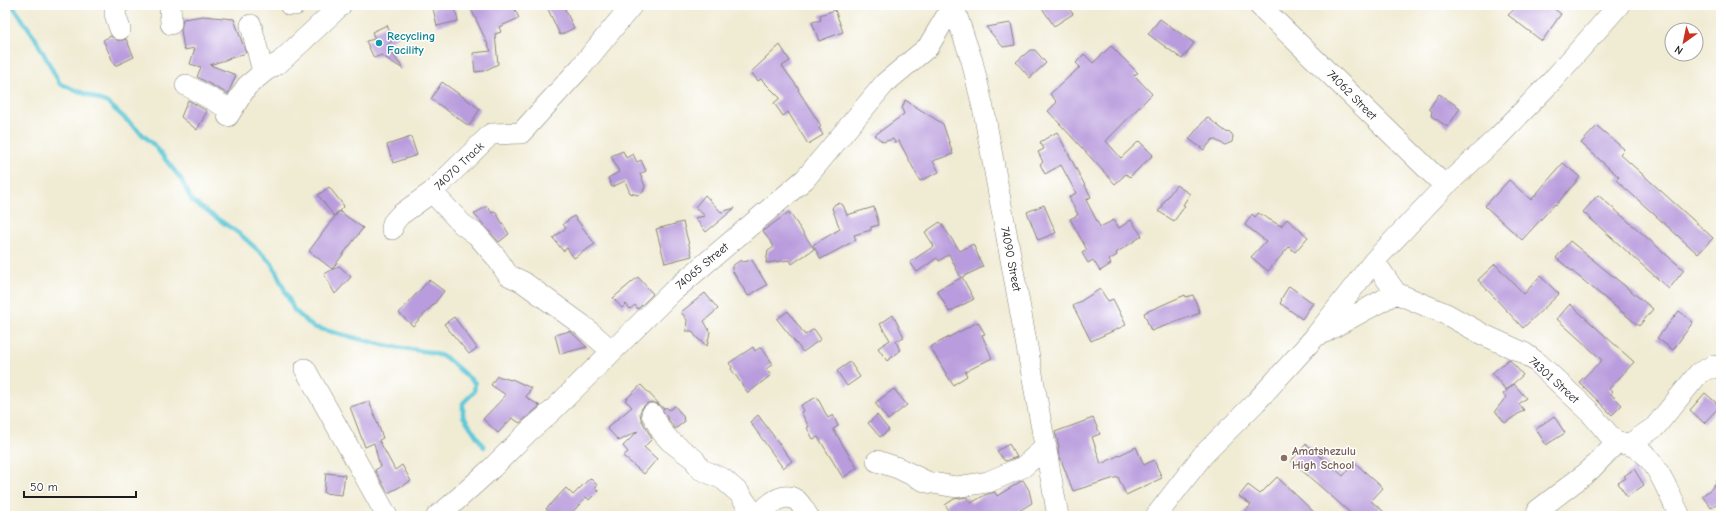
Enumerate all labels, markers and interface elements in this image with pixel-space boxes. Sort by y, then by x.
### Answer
north arrow [1664,22,1704,62]
place label: Recycling Facility [387,29,435,57]
marker: Recycling Facility [374,38,384,48]
text: N [1672,43,1685,57]
street label: 74062 Street [1324,67,1380,123]
street label: 74070 Track [431,139,487,193]
street label: 74090 Street [998,225,1024,293]
street label: 74065 Street [673,239,732,292]
street label: 74301 Street [1526,354,1582,407]
place label: Amatshezulu High School [1292,444,1356,472]
marker: Amatshezulu High School [1279,453,1289,463]
scale bar [24,473,136,499]
text: 50 m [30,480,58,494]

